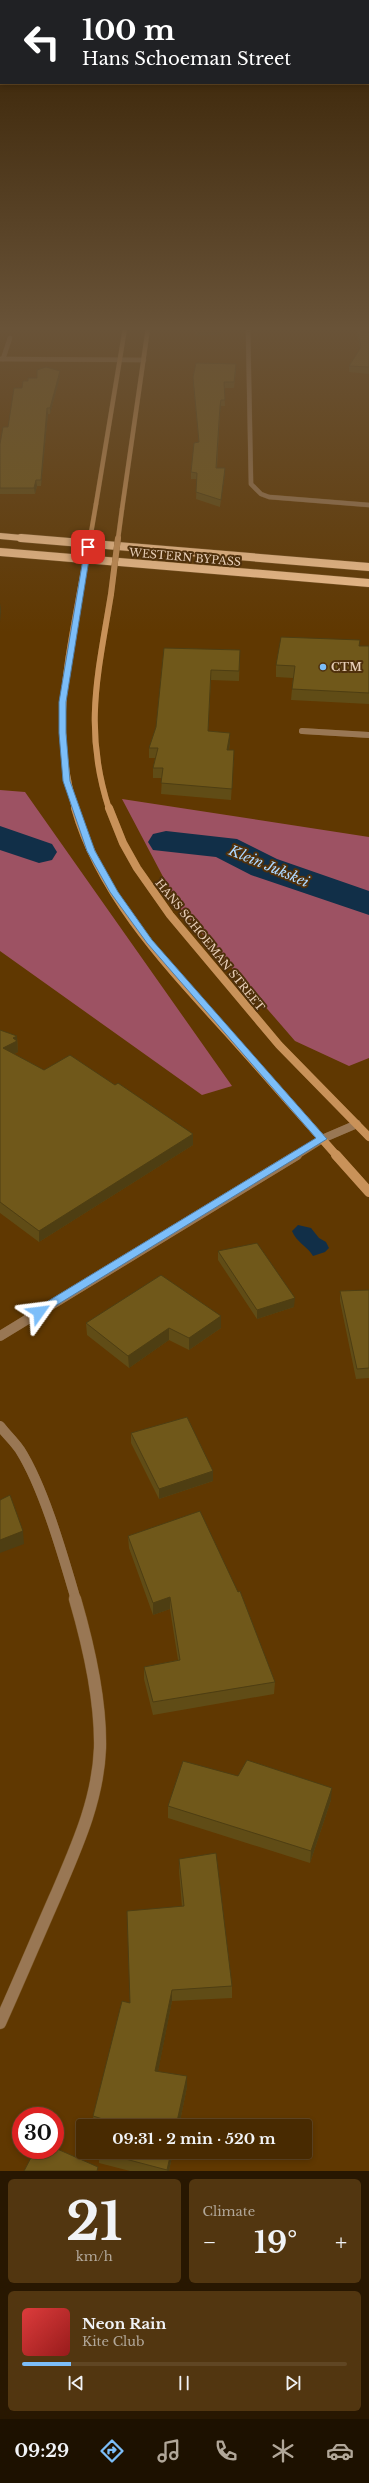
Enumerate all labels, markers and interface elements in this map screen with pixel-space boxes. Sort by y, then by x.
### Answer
text: 100 m [82,13,175,48]
icon: left [16,16,68,68]
text: Hans Schoeman Street [82,48,291,70]
pin [71,530,105,564]
icon: arrive [77,536,99,558]
street label: WESTERN BYPASS [127,545,242,569]
place label: CTM [331,660,362,674]
marker: CTM [318,662,328,672]
water label: Klein Jukskei [225,841,312,891]
street label: HANS SCHOEMAN STREET [152,876,268,1014]
position arrow [18,1291,60,1333]
speed limit sign: 30 [12,2107,64,2159]
text: 09:31 · 2 min · 520 m [112,2129,276,2148]
text: 21 [66,2190,123,2254]
text: Climate [203,2203,255,2220]
text: 19° [254,2224,297,2261]
text: − [203,2229,216,2256]
text: + [335,2229,347,2256]
text: km/h [76,2248,113,2265]
text: Neon Rain [82,2314,166,2333]
text: Kite Club [82,2333,145,2350]
icon: previous [65,2372,87,2394]
icon: pause [173,2372,195,2394]
icon: next [282,2372,304,2394]
icon: directions [98,2437,126,2465]
icon: music [155,2437,183,2465]
icon: phone [212,2437,240,2465]
icon: climate [269,2437,297,2465]
icon: car [326,2437,354,2465]
text: 09:29 [15,2440,69,2462]

